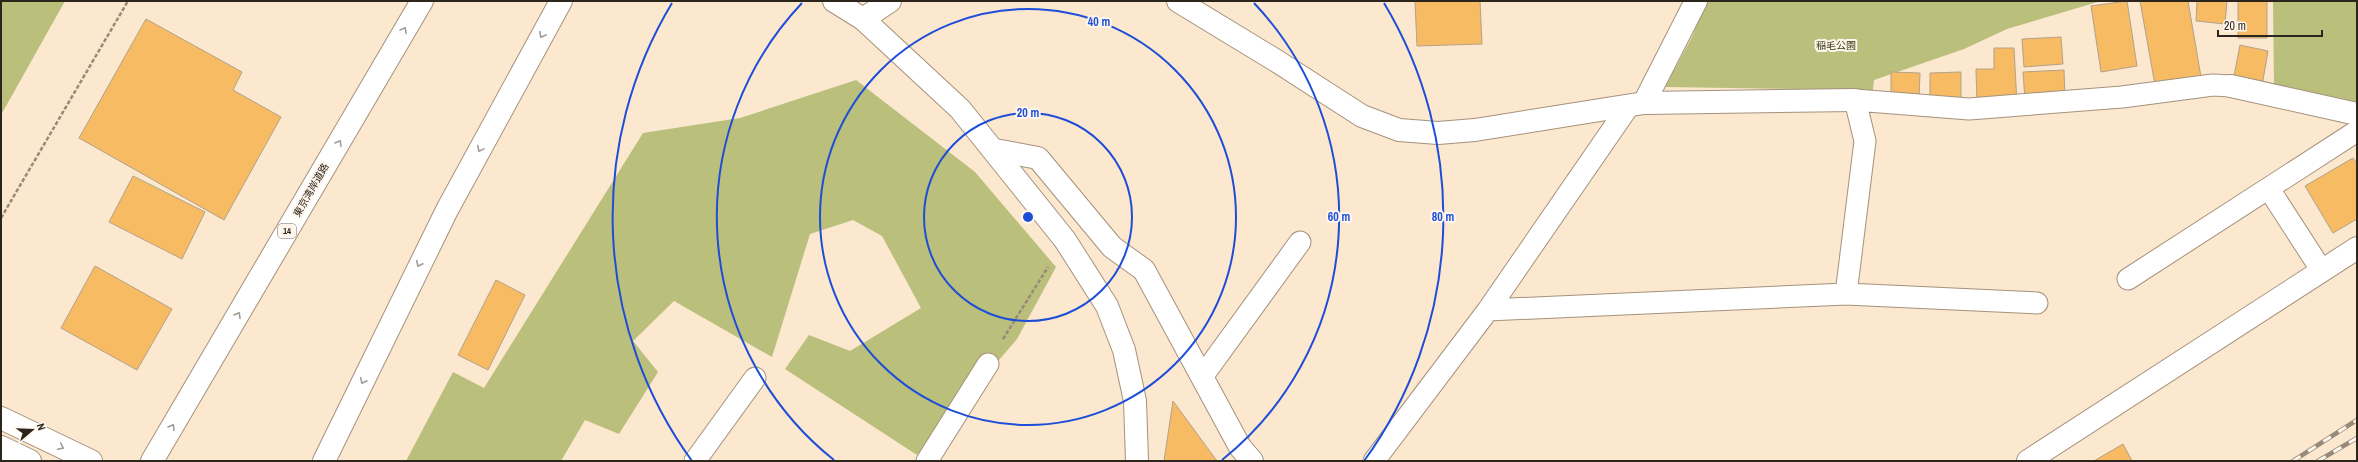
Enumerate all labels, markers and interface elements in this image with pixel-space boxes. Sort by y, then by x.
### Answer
scale bar [2218,12,2322,38]
text: 40 m [1088,14,1110,30]
text: 20 m [2224,18,2246,34]
one-way arrow [400,27,407,34]
one-way arrow [539,31,546,38]
park label: 稲毛公園 [1816,39,1856,52]
text: 20 m [1017,105,1039,121]
one-way arrow [334,140,341,147]
one-way arrow [477,145,485,153]
street label: 東京湾岸道路 [290,161,332,219]
text: 60 m [1328,209,1350,225]
text: 80 m [1432,209,1454,225]
centre of rings [1021,210,1035,224]
road number: 14 [278,224,296,238]
one-way arrow [417,260,424,268]
one-way arrow [233,312,240,319]
one-way arrow [360,377,368,385]
north arrow [12,410,52,450]
text: N [34,421,49,432]
one-way arrow [167,424,175,431]
one-way arrow [57,442,65,450]

